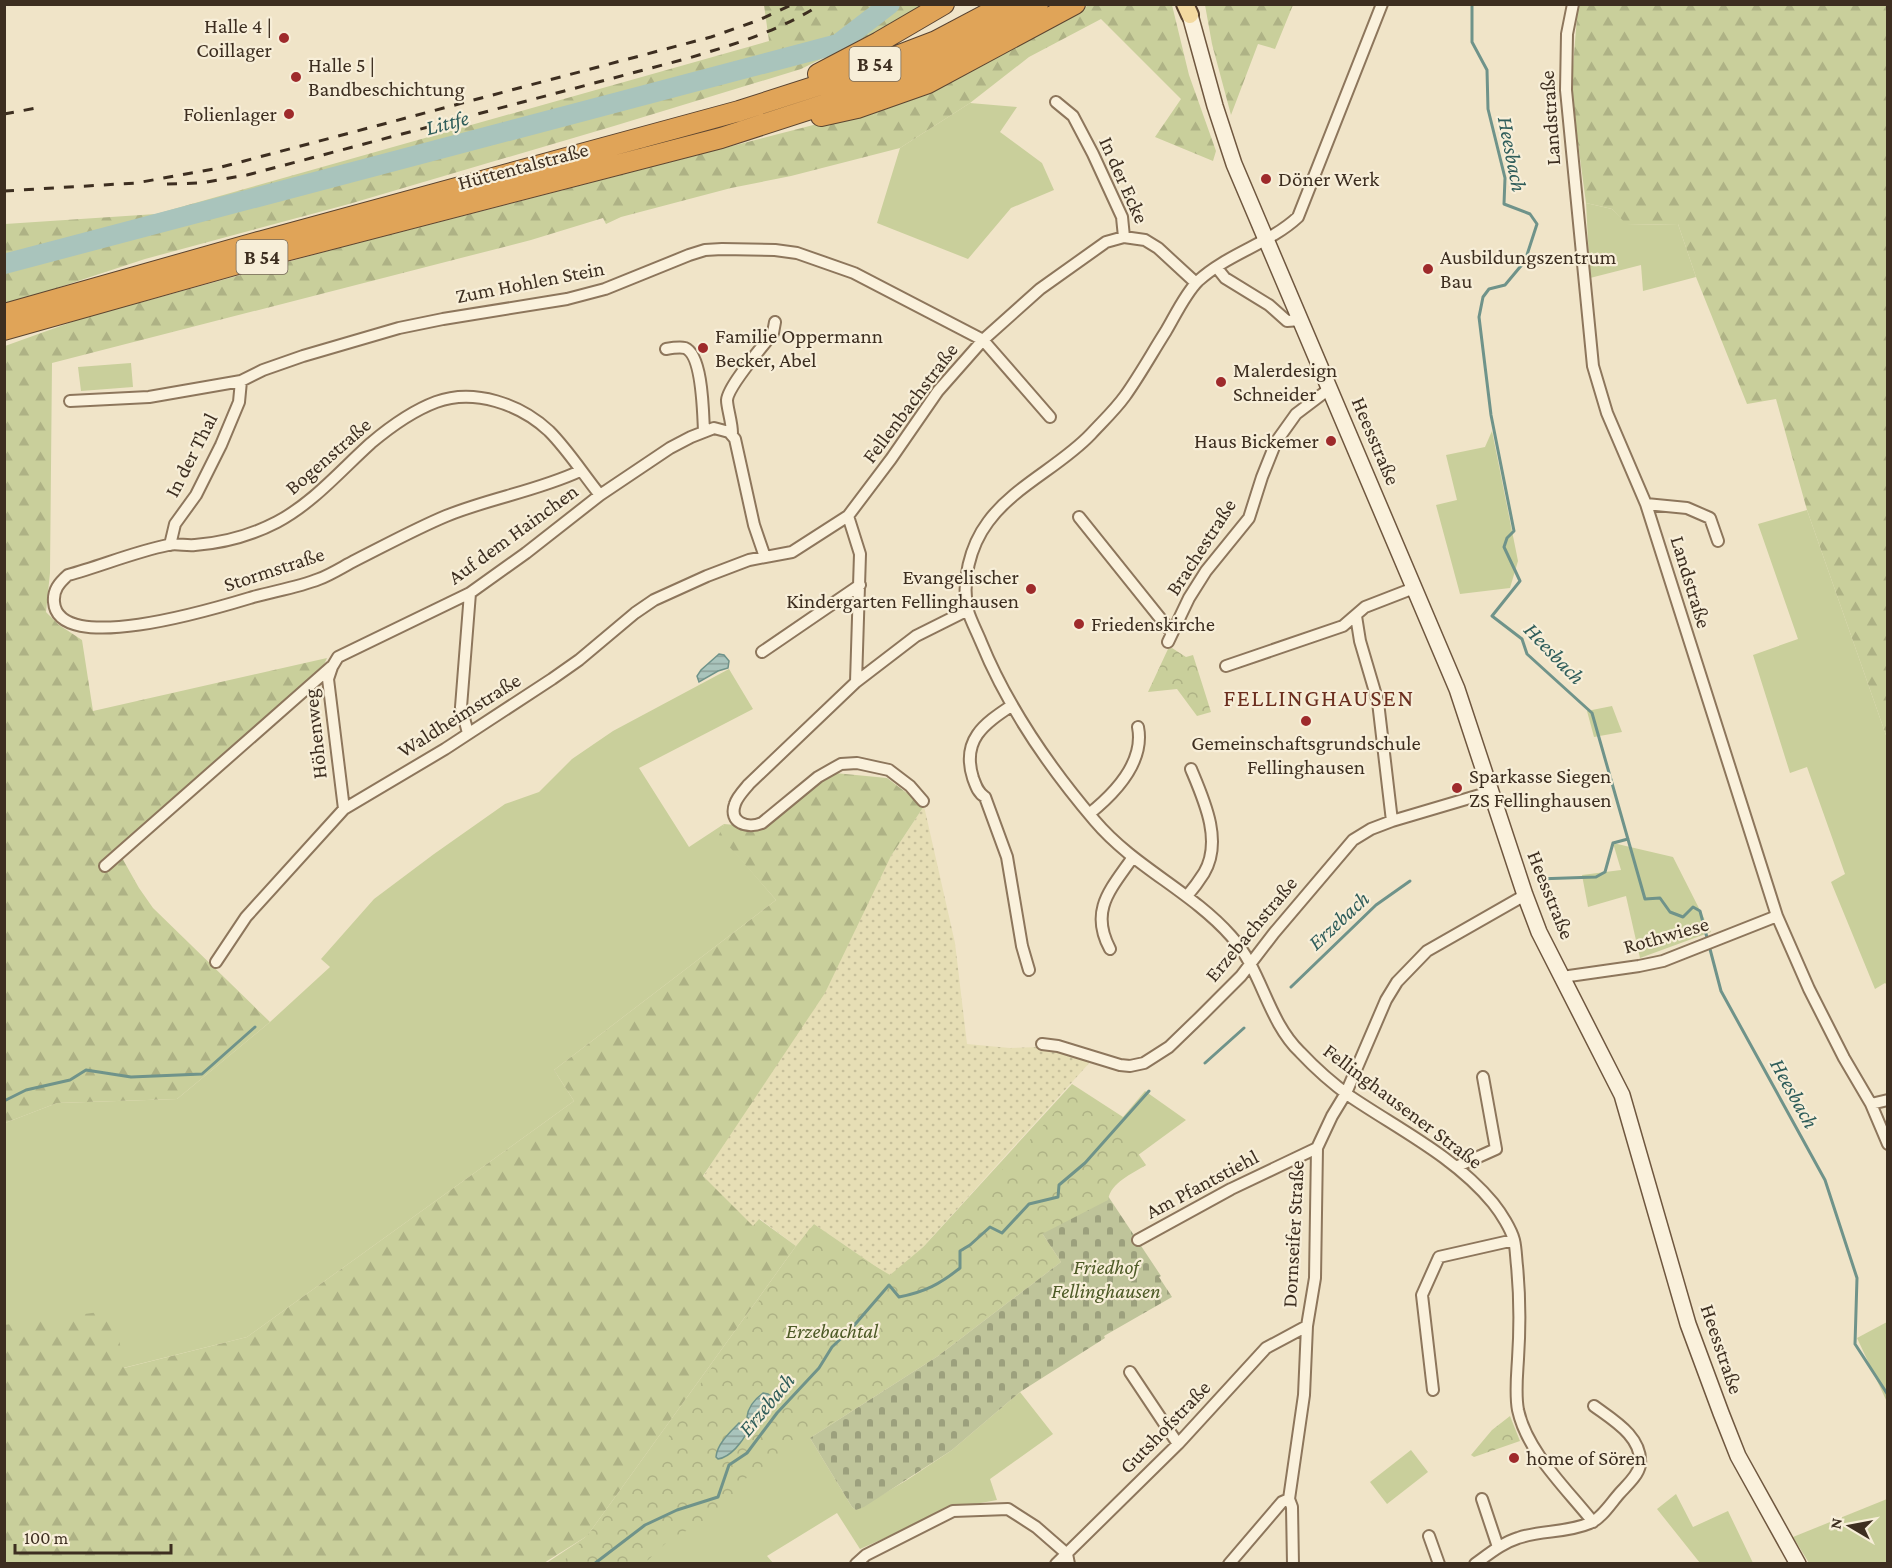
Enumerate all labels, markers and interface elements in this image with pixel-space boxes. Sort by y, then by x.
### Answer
place label: Halle 4 | Coillager [196,14,273,62]
marker: Halle 4 | Coillager [277,31,291,45]
road number: B 54 [850,47,900,81]
place label: Halle 5 | Bandbeschichtung [308,53,465,101]
marker: Halle 5 | Bandbeschichtung [289,70,303,84]
street label: Landstraße [1535,70,1565,166]
place label: Folienlager [183,102,278,126]
water label: Littfe [423,105,472,140]
marker: Folienlager [282,107,296,121]
water label: Heesbach [1493,114,1532,194]
street label: In der Ecke [1094,133,1154,227]
street label: Hüttentalstraße [455,137,591,195]
place label: Döner Werk [1278,167,1379,191]
marker: Döner Werk [1259,172,1273,186]
road number: B 54 [236,240,288,274]
place label: Ausbildungszentrum Bau [1440,245,1617,293]
street label: Zum Hohlen Stein [454,256,606,308]
marker: Ausbildungszentrum Bau [1421,262,1435,276]
place label: Familie Oppermann Becker, Abel [715,324,883,372]
street label: Fellenbachstraße [857,338,963,468]
marker: Familie Oppermann Becker, Abel [696,341,710,355]
place label: Malerdesign Schneider [1233,358,1337,406]
marker: Malerdesign Schneider [1214,375,1228,389]
street label: Heesstraße [1347,393,1405,489]
street label: In der Thal [160,409,222,501]
street label: Bogenstraße [280,412,376,500]
place label: Haus Bickemer [1194,429,1320,453]
marker: Haus Bickemer [1324,434,1338,448]
street label: Auf dem Hainchen [443,479,583,589]
street label: Brachestraße [1161,494,1241,600]
street label: Landstraße [1666,533,1716,631]
street label: Stormstraße [221,541,327,597]
place label: Evangelischer Kindergarten Fellinghausen [786,565,1020,613]
marker: Evangelischer Kindergarten Fellinghausen [1024,582,1038,596]
place label: Friedenskirche [1091,612,1215,636]
marker: Friedenskirche [1072,617,1086,631]
water label: Heesbach [1519,617,1590,689]
street label: Waldheimstraße [393,668,525,762]
district label: FELLINGHAUSEN [1223,684,1415,711]
street label: Höhenweg [298,688,332,780]
marker: Gemeinschaftsgrundschule Fellinghausen [1299,714,1313,728]
place label: Gemeinschaftsgrundschule Fellinghausen [1191,731,1421,779]
place label: Sparkasse Siegen ZS Fellinghausen [1469,764,1612,812]
marker: Sparkasse Siegen ZS Fellinghausen [1450,781,1464,795]
street label: Heesstraße [1522,847,1580,943]
street label: Erzebachstraße [1200,871,1302,987]
water label: Erzebach [1303,886,1374,955]
street label: Rothwiese [1621,911,1711,959]
street label: Fellinghausener Straße [1319,1038,1487,1174]
water label: Heesbach [1765,1054,1824,1133]
street label: Am Pfantstiehl [1142,1144,1262,1224]
street label: Dornseifer Straße [1277,1160,1309,1308]
park label: Friedhof Fellinghausen [1051,1255,1161,1303]
street label: Heesstraße [1695,1301,1749,1397]
park label: Erzebachtal [786,1319,879,1343]
water label: Erzebach [733,1368,800,1441]
street label: Gutshofstraße [1115,1375,1215,1479]
place label: home of Sören [1526,1446,1646,1470]
marker: home of Sören [1507,1451,1521,1465]
north arrow [1820,1496,1880,1556]
scale bar [15,1517,171,1555]
text: N [1826,1517,1845,1530]
text: 100 m [24,1528,69,1548]

